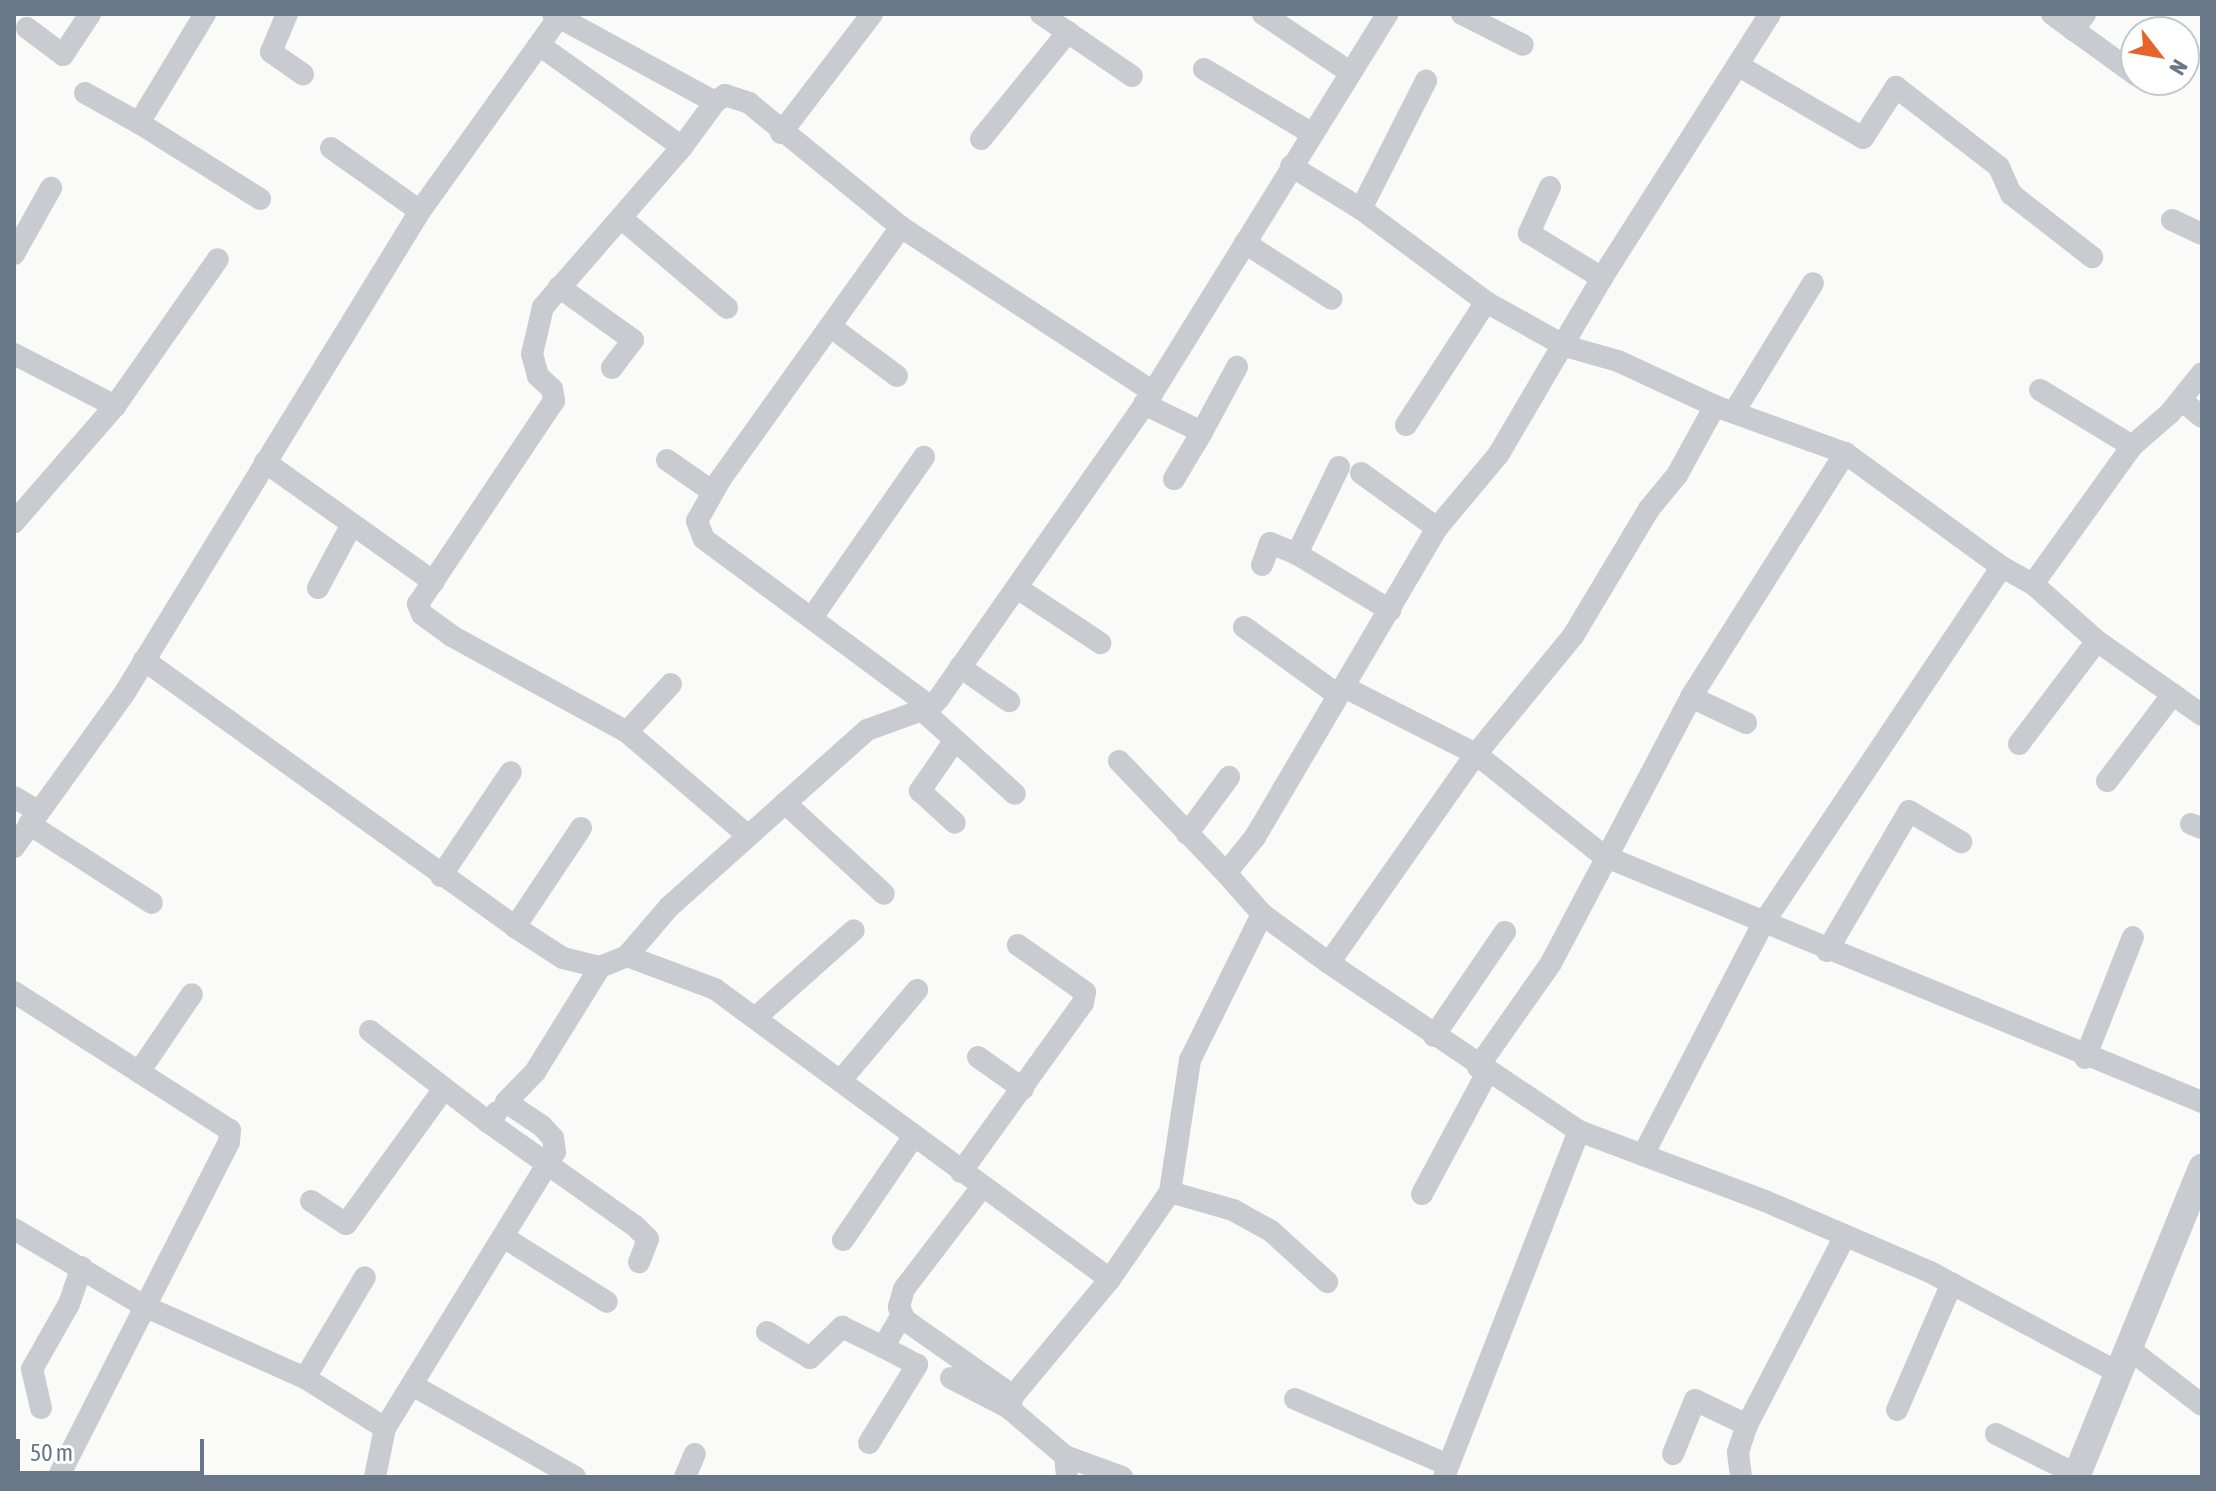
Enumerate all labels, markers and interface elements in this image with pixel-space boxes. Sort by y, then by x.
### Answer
north arrow [2120,16,2200,96]
text: N [2164,55,2193,80]
scale bar [20,1423,208,1473]
text: 50 m [30,1439,73,1466]

